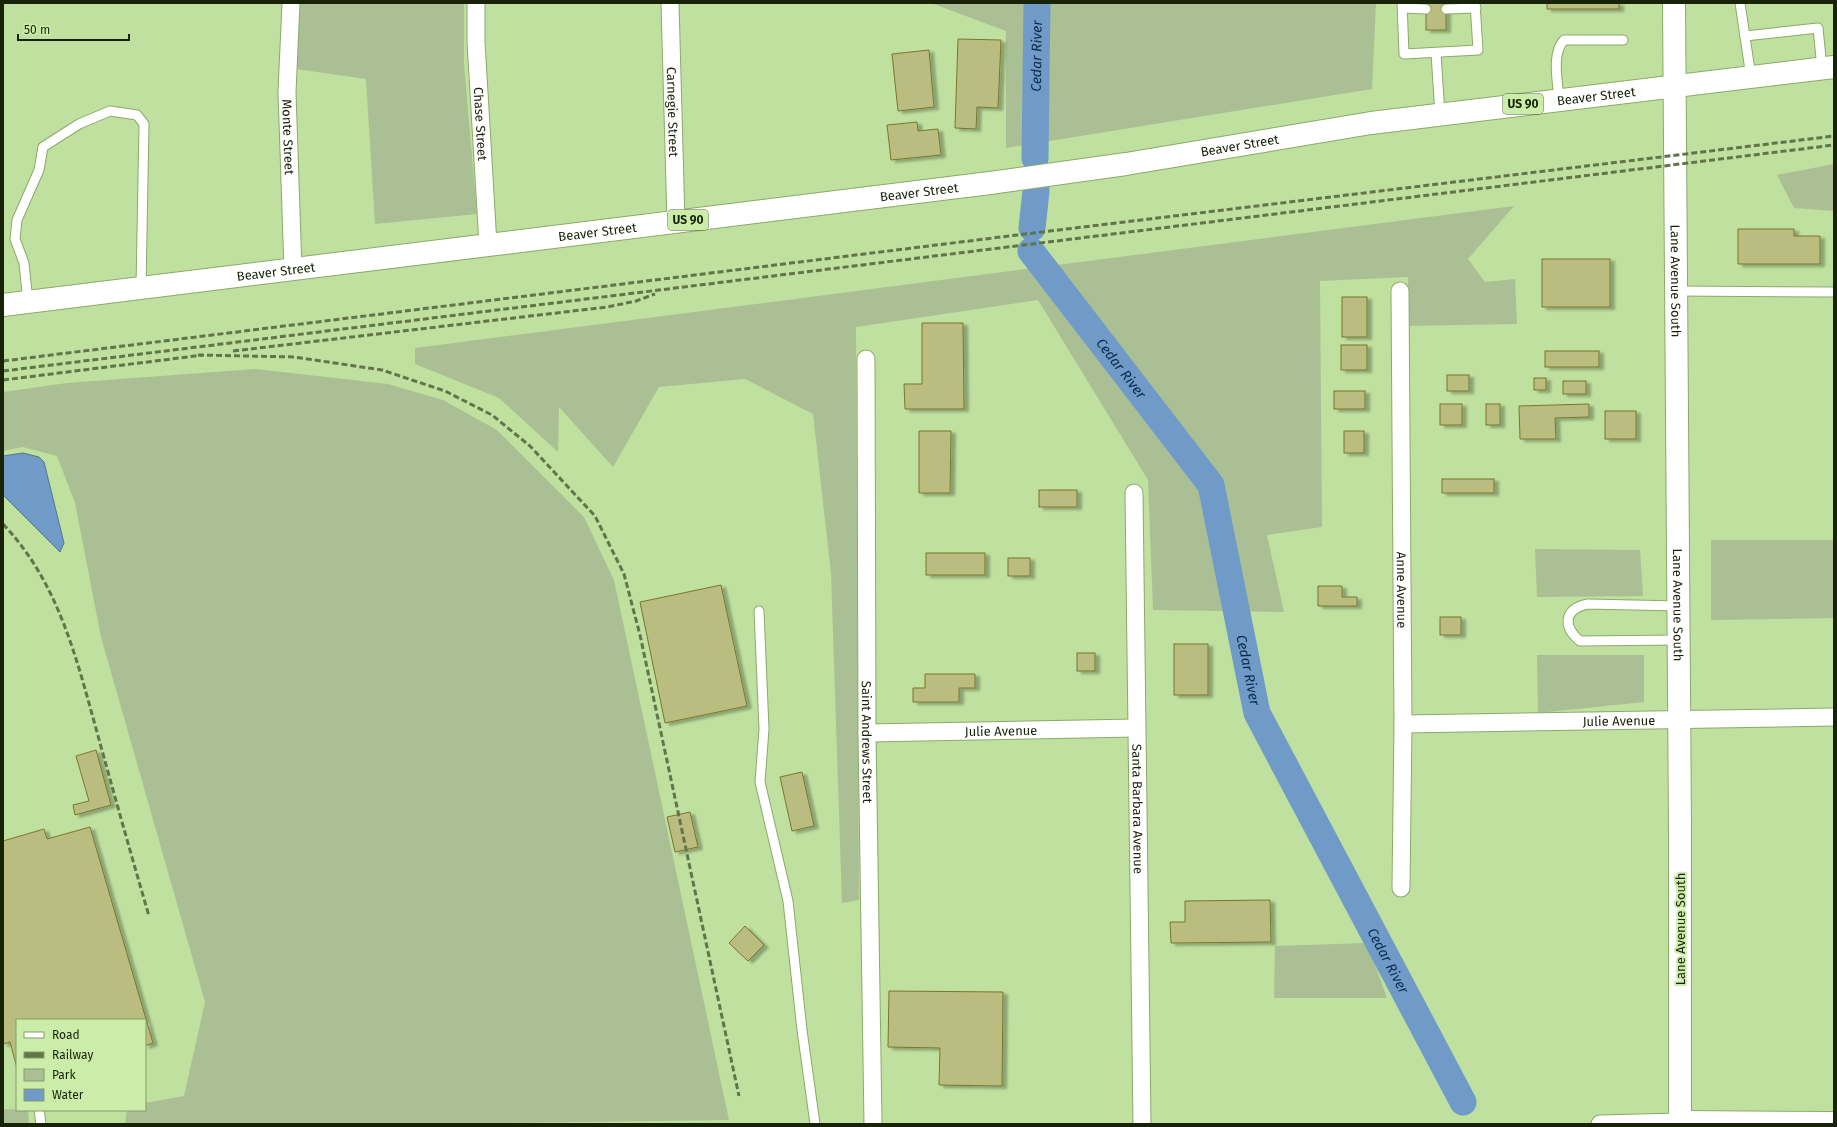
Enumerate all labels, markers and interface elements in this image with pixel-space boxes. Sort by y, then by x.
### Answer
scale bar [18,16,129,42]
water label: Cedar River [1027,20,1045,92]
text: 50 m [24,23,50,37]
street label: Carnegie Street [664,67,682,158]
street label: Beaver Street [1556,84,1637,108]
street label: Chase Street [471,87,491,161]
road number: US 90 [1503,94,1543,114]
street label: Monte Street [280,99,297,175]
street label: Beaver Street [1199,131,1280,159]
street label: Beaver Street [879,179,959,204]
road number: US 90 [668,210,708,230]
street label: Beaver Street [557,219,638,244]
street label: Lane Avenue South [1668,225,1684,337]
street label: Beaver Street [236,259,316,284]
water label: Cedar River [1093,335,1150,402]
street label: Lane Avenue South [1670,549,1686,661]
street label: Anne Avenue [1394,552,1410,628]
water label: Cedar River [1233,633,1264,707]
street label: Saint Andrews Street [859,681,876,804]
street label: Julie Avenue [1582,712,1655,729]
street label: Julie Avenue [964,722,1038,739]
street label: Santa Barbara Avenue [1130,744,1146,874]
street label: Lane Avenue South [1673,873,1688,985]
water label: Cedar River [1364,925,1413,997]
legend [16,1019,146,1111]
text: Road [52,1028,80,1042]
text: Railway [52,1048,93,1062]
text: Park [52,1068,76,1082]
text: Water [52,1088,84,1102]

